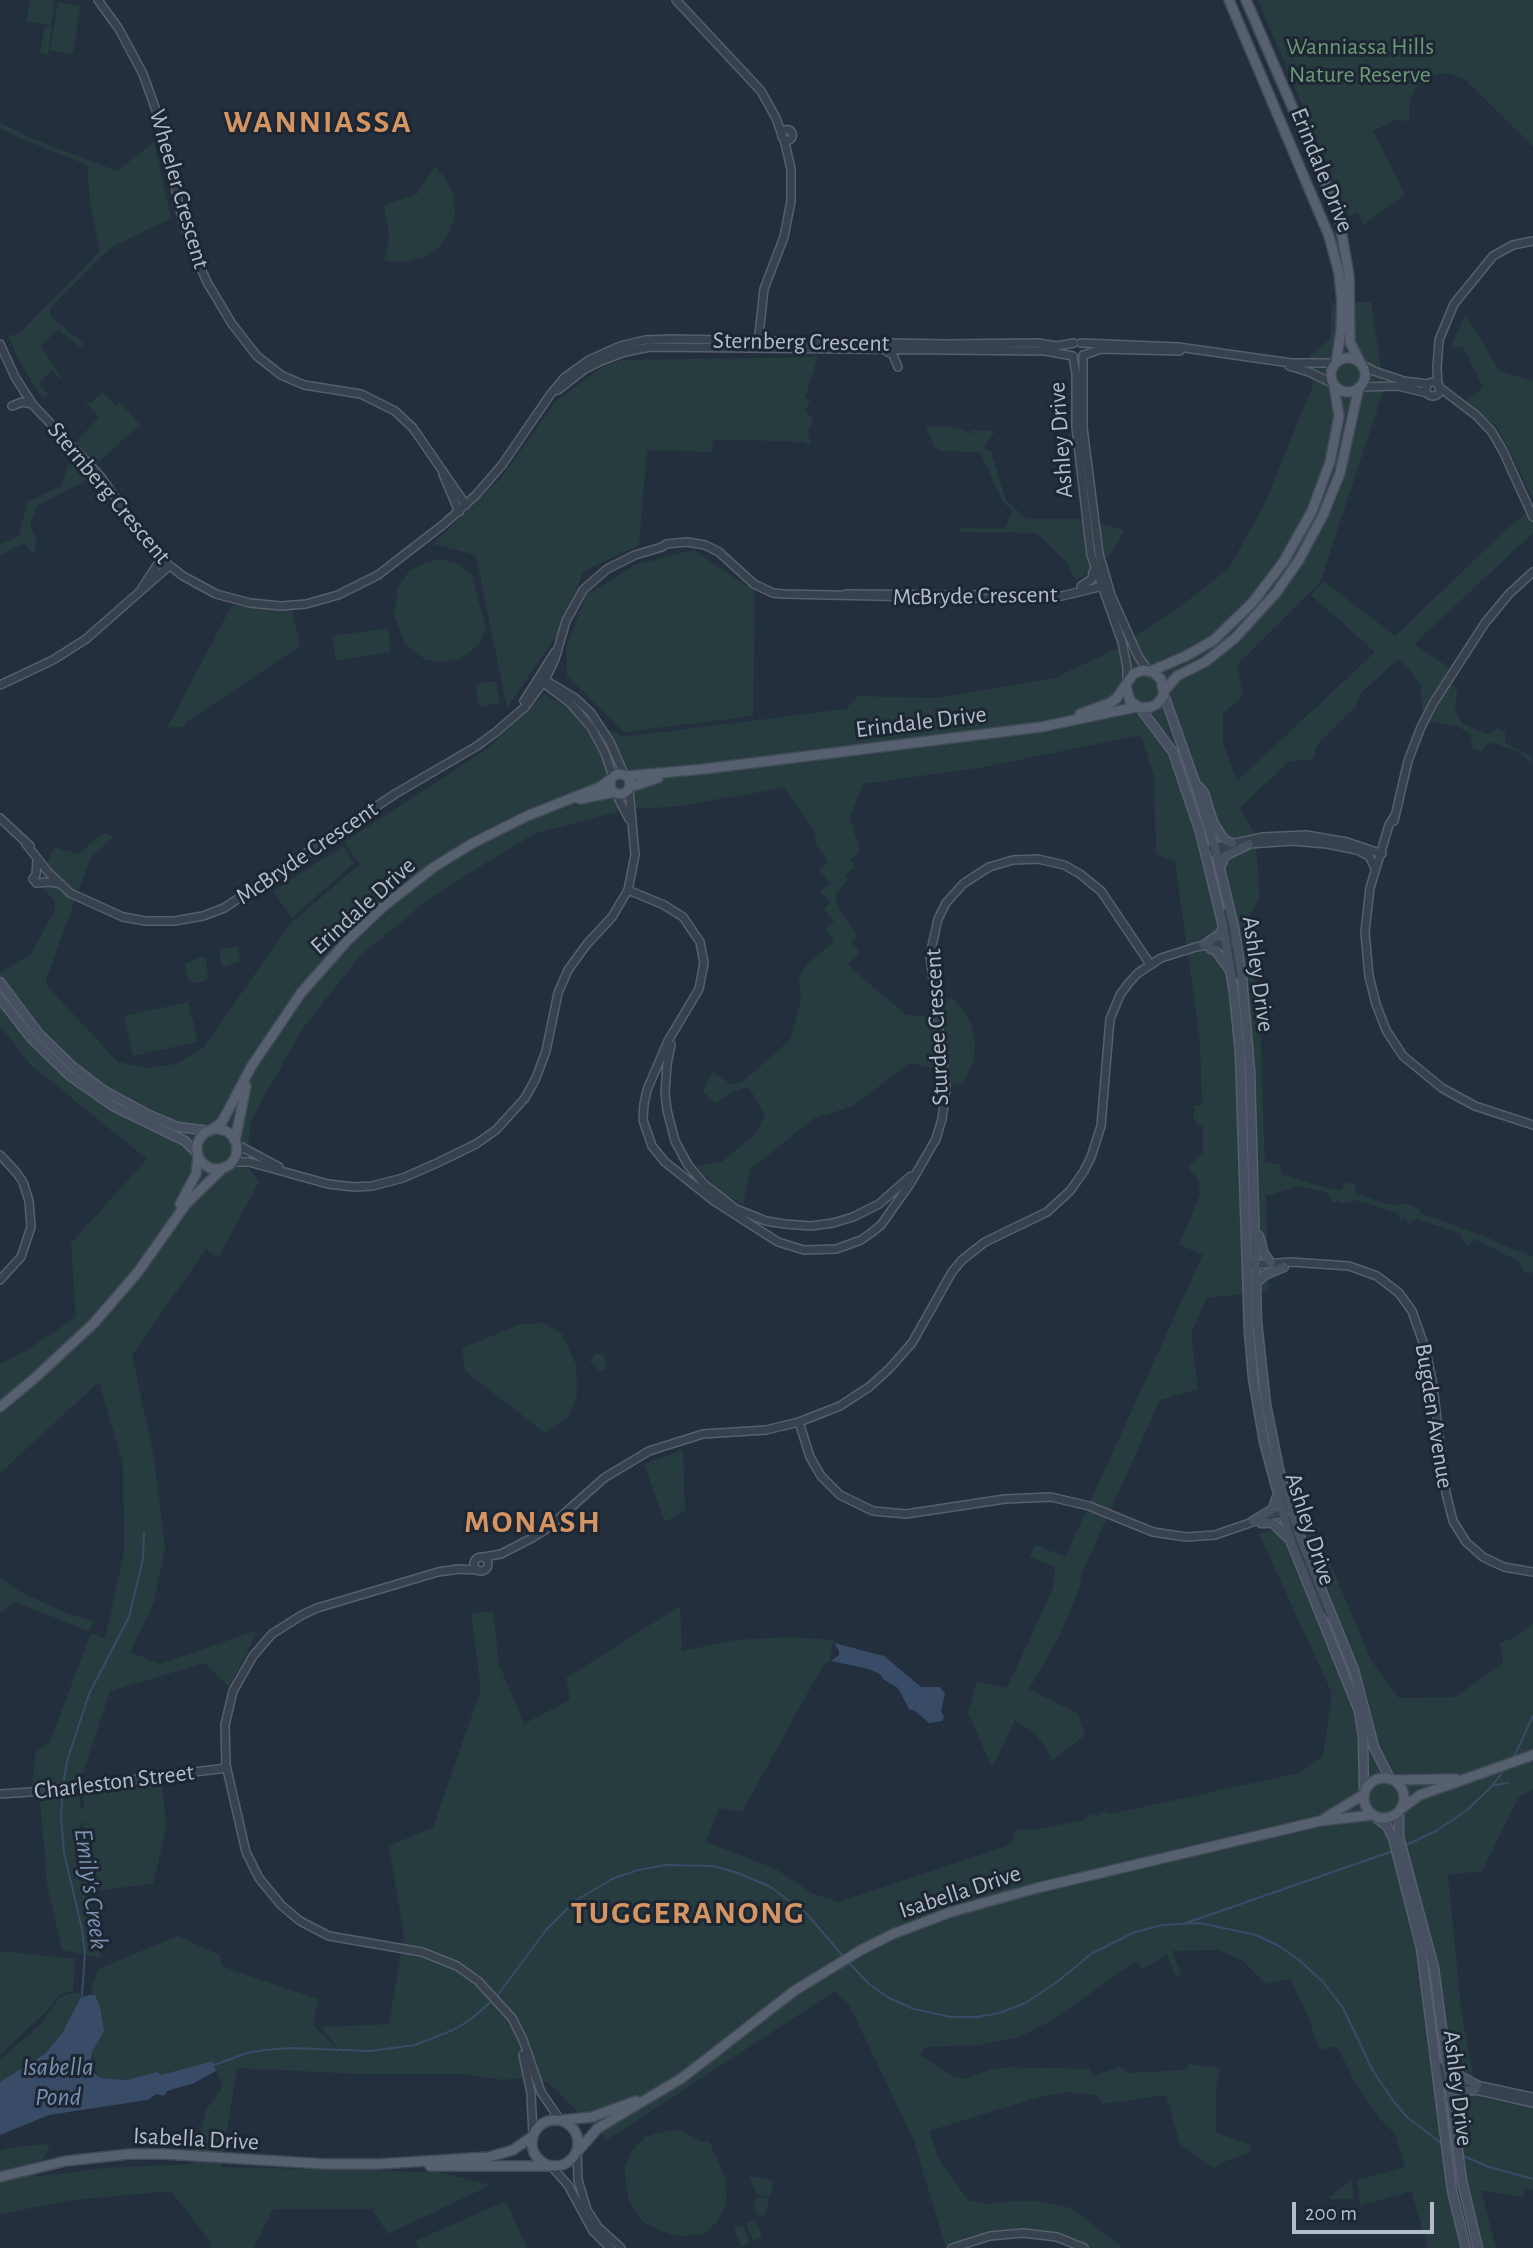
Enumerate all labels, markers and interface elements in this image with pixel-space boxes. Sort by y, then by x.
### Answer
park label: Wanniassa Hills Nature Reserve [1286,33,1434,89]
district label: WANNIASSA [224,103,412,141]
street label: Erindale Drive [1284,104,1360,236]
street label: Wheeler Crescent [142,106,216,272]
street label: Sternberg Crescent [712,326,890,358]
street label: Ashley Drive [1043,381,1079,499]
street label: Sternberg Crescent [41,416,177,570]
street label: McBryde Crescent [892,580,1058,612]
street label: Erindale Drive [854,700,988,744]
street label: McBryde Crescent [231,795,383,911]
street label: Erindale Drive [304,851,422,961]
street label: Ashley Drive [1236,914,1280,1034]
street label: Sturdee Crescent [919,948,955,1106]
street label: Bugden Avenue [1408,1341,1460,1491]
street label: Ashley Drive [1278,1469,1342,1589]
district label: MONASH [465,1503,601,1541]
street label: Charleston Street [32,1758,196,1806]
water label: Emily's Creek [67,1827,115,1951]
street label: Isabella Drive [896,1859,1024,1925]
district label: TUGGERANONG [572,1894,804,1932]
street label: Ashley Drive [1437,2029,1479,2147]
water label: Isabella Pond [22,2051,94,2112]
street label: Isabella Drive [132,2121,260,2157]
scale bar [1295,2188,1437,2232]
text: 200 m [1305,2203,1357,2224]

